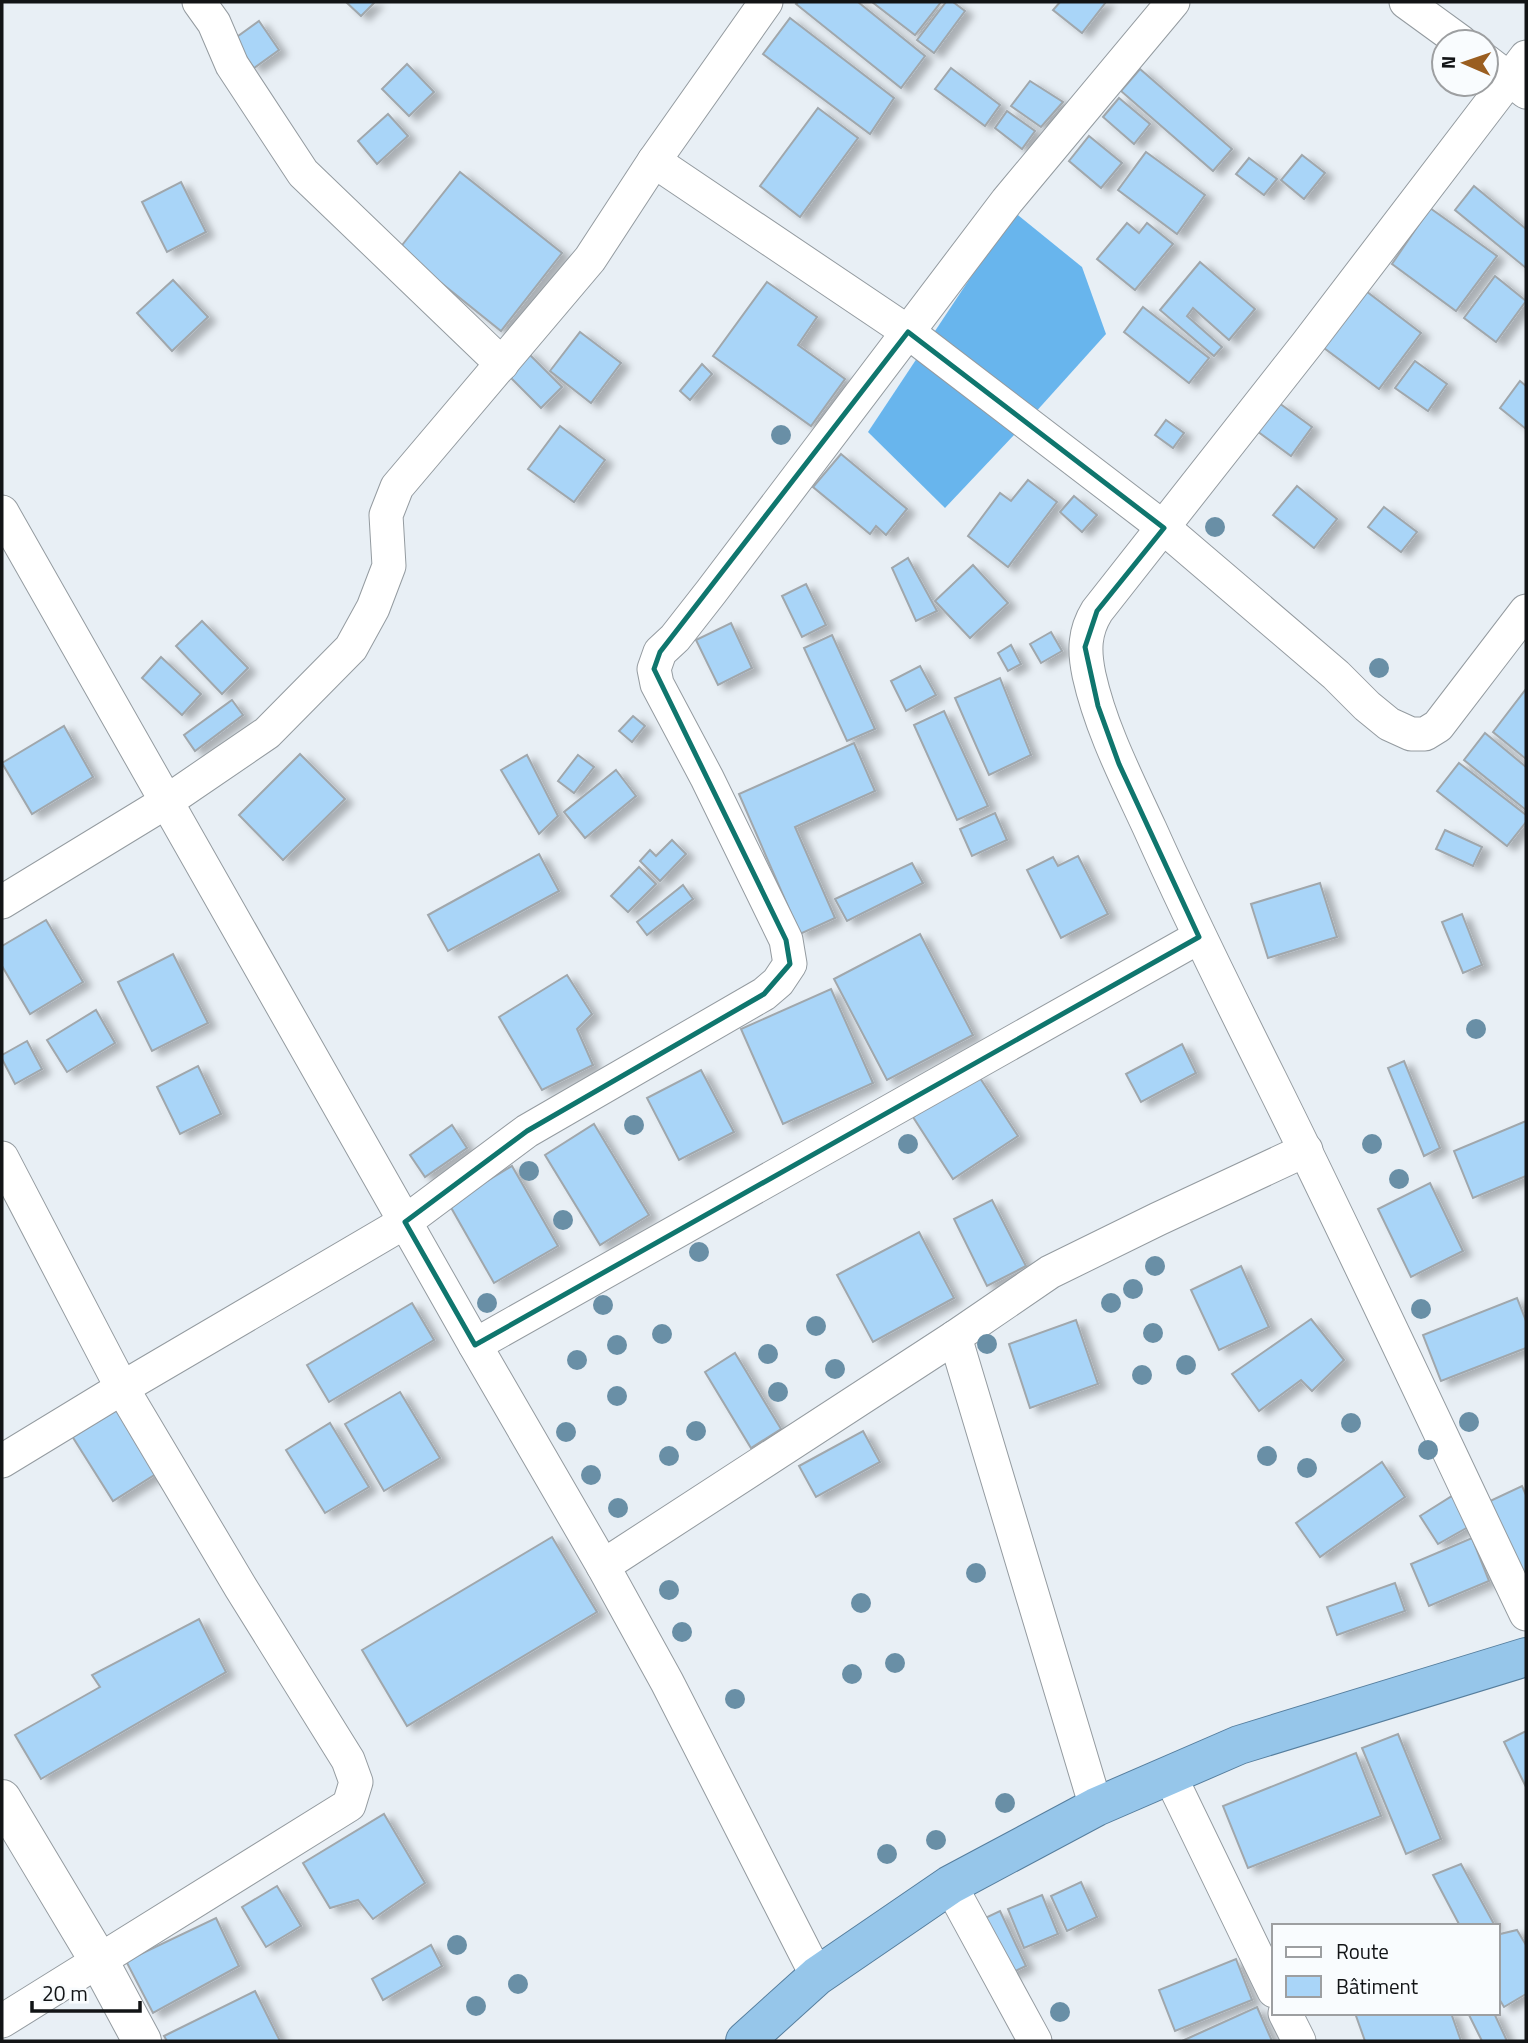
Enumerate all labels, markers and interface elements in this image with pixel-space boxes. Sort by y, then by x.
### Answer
north arrow [1430,28,1500,98]
text: N [1433,55,1462,69]
legend [1272,1924,1500,2015]
text: Route [1336,1935,1389,1967]
scale bar [32,1969,140,2013]
text: Bâtiment [1336,1970,1419,2002]
text: 20 m [42,1977,88,2009]

